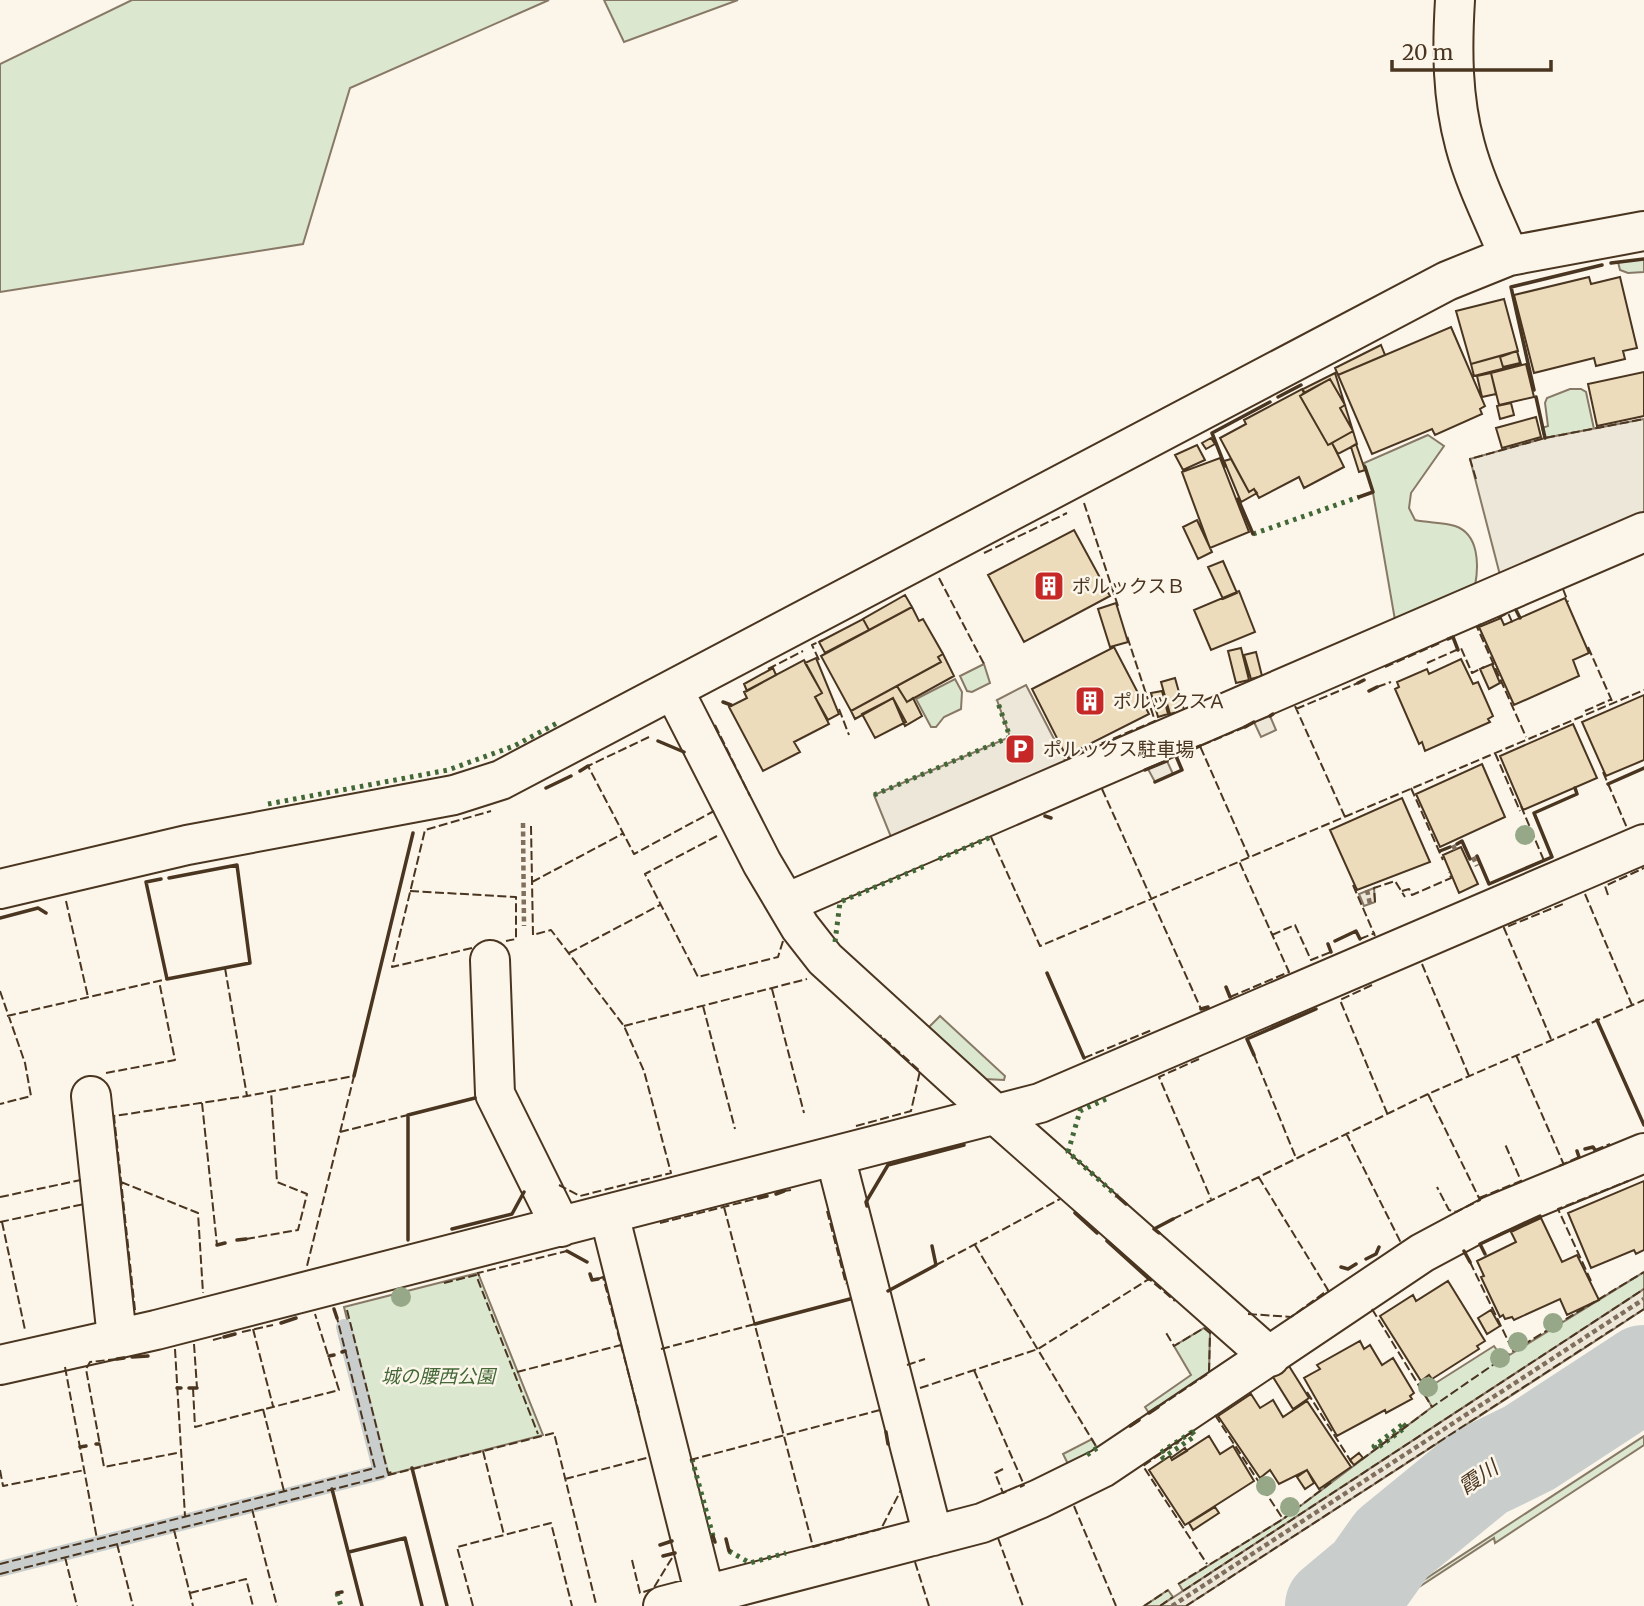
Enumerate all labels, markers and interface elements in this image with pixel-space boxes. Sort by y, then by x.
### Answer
scale bar [1392,28,1551,72]
text: 20 m [1402,39,1454,66]
building icon: ポルックスＢ [1032,569,1066,603]
place label: ポルックスＢ [1072,574,1185,598]
building icon: ポルックスＡ [1073,684,1107,718]
place label: ポルックスＡ [1113,689,1226,713]
parking icon: ポルックス駐車場 [1003,732,1037,766]
place label: ポルックス駐車場 [1043,737,1194,761]
park label: 城の腰西公園 [381,1364,498,1388]
water label: 霞川 [1453,1453,1505,1500]

